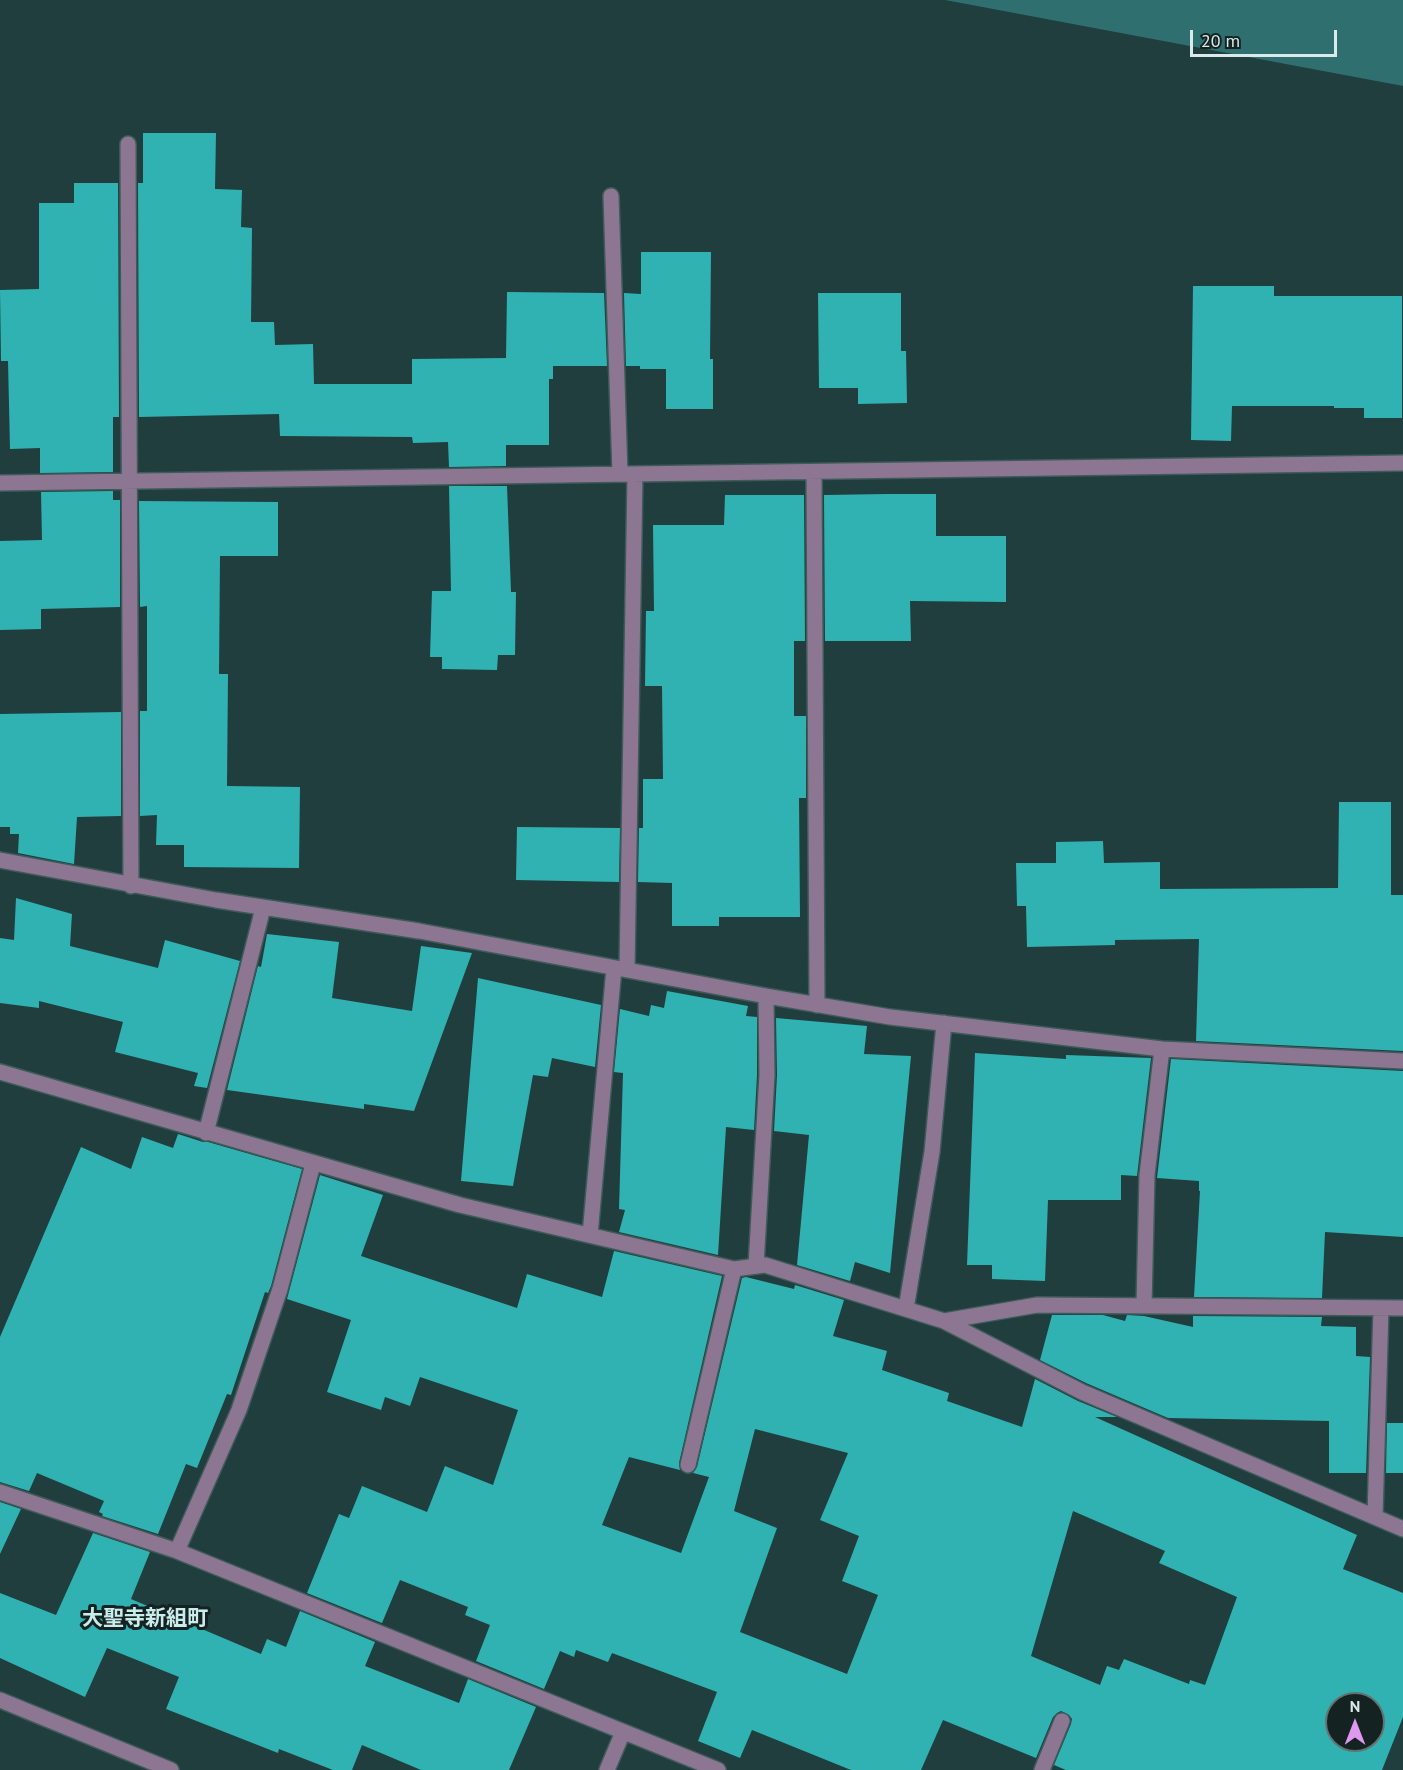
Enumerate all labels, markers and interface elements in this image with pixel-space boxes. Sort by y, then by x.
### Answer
scale bar [1193,18,1340,56]
text: 20 m [1201,29,1240,52]
district label: 大聖寺新組町 [82,1606,208,1632]
north arrow [1325,1692,1385,1752]
text: N [1350,1696,1360,1716]

